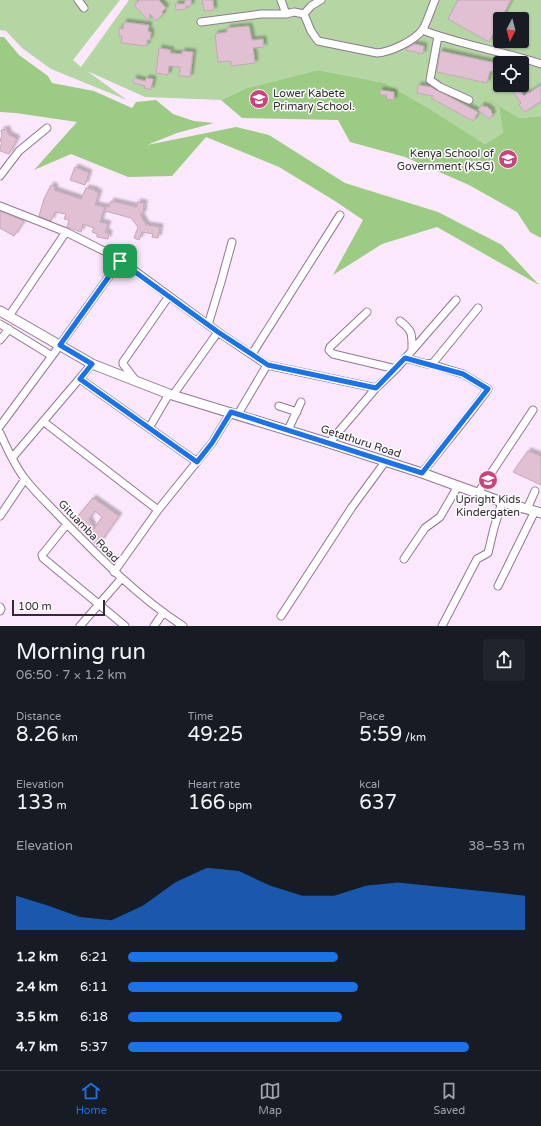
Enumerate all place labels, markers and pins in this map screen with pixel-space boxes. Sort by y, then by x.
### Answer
place label: Lower Kabete Primary School. [273,87,355,113]
school or university icon: Lower Kabete Primary School. [248,88,270,110]
place label: Kenya School of Government (KSG) [397,147,495,173]
school or university icon: Kenya School of Government (KSG) [497,148,519,170]
pin [103,244,137,278]
school or university icon: Upright Kids Kindergaten [477,469,499,491]
place label: Upright Kids Kindergaten [456,493,520,519]

